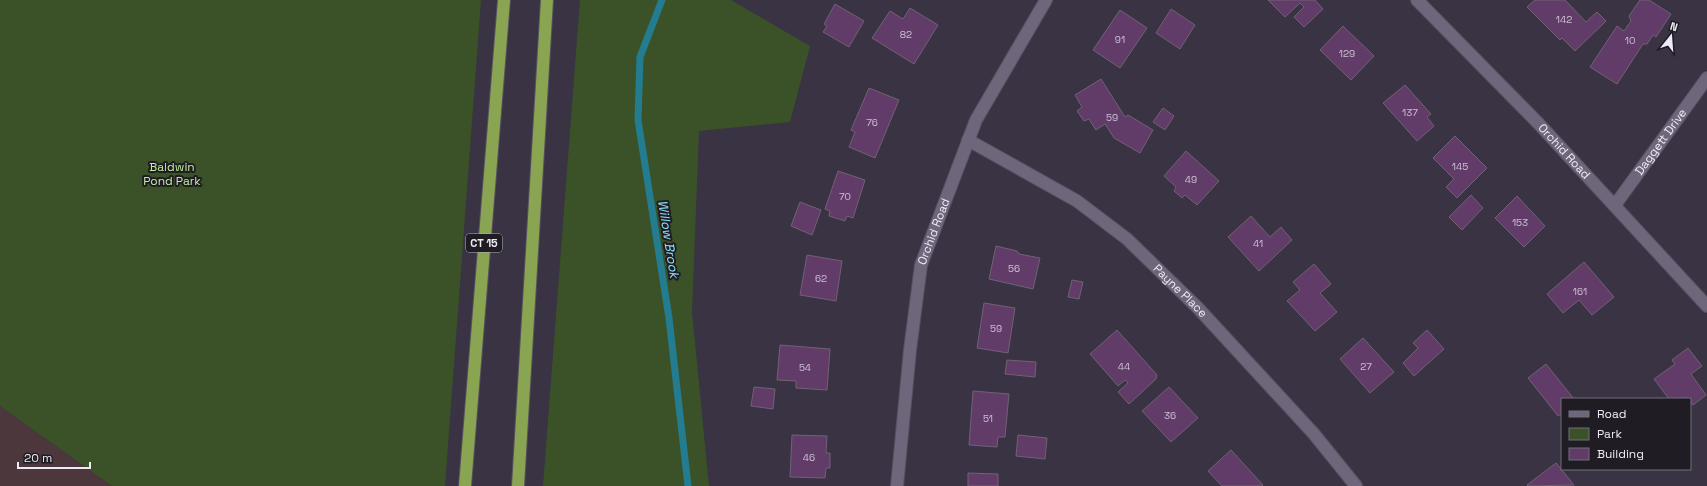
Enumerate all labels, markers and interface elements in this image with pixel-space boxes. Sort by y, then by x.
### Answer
house number: 142 [1556,13,1572,26]
north arrow [1651,16,1691,56]
text: N [1668,19,1679,34]
house number: 82 [900,28,912,41]
house number: 91 [1115,33,1125,46]
house number: 10 [1625,34,1635,47]
house number: 129 [1339,47,1355,60]
street label: Daggett Drive [1631,105,1690,178]
house number: 137 [1402,106,1418,119]
house number: 59 [1106,111,1118,124]
house number: 76 [866,116,878,129]
street label: Orchid Road [1534,120,1594,182]
park label: Baldwin Pond Park [143,159,201,189]
house number: 145 [1452,160,1468,173]
house number: 49 [1185,173,1197,186]
house number: 70 [839,190,851,203]
street label: Orchid Road [914,196,954,267]
water label: Willow Brook [654,199,683,281]
house number: 153 [1512,216,1528,229]
road number: CT 15 [466,234,502,252]
house number: 41 [1253,237,1263,250]
street label: Payne Place [1150,261,1211,321]
house number: 56 [1008,262,1020,275]
house number: 62 [815,272,827,285]
house number: 161 [1573,285,1587,298]
house number: 59 [990,322,1002,335]
house number: 44 [1118,360,1130,373]
house number: 27 [1360,360,1372,373]
house number: 54 [799,361,811,374]
legend [1561,398,1691,470]
text: Road [1597,406,1626,422]
house number: 36 [1164,409,1176,422]
house number: 51 [983,412,993,425]
text: Park [1597,426,1622,442]
scale bar [18,444,90,470]
text: Building [1597,446,1644,462]
text: 20 m [24,450,52,466]
house number: 46 [803,451,815,464]

